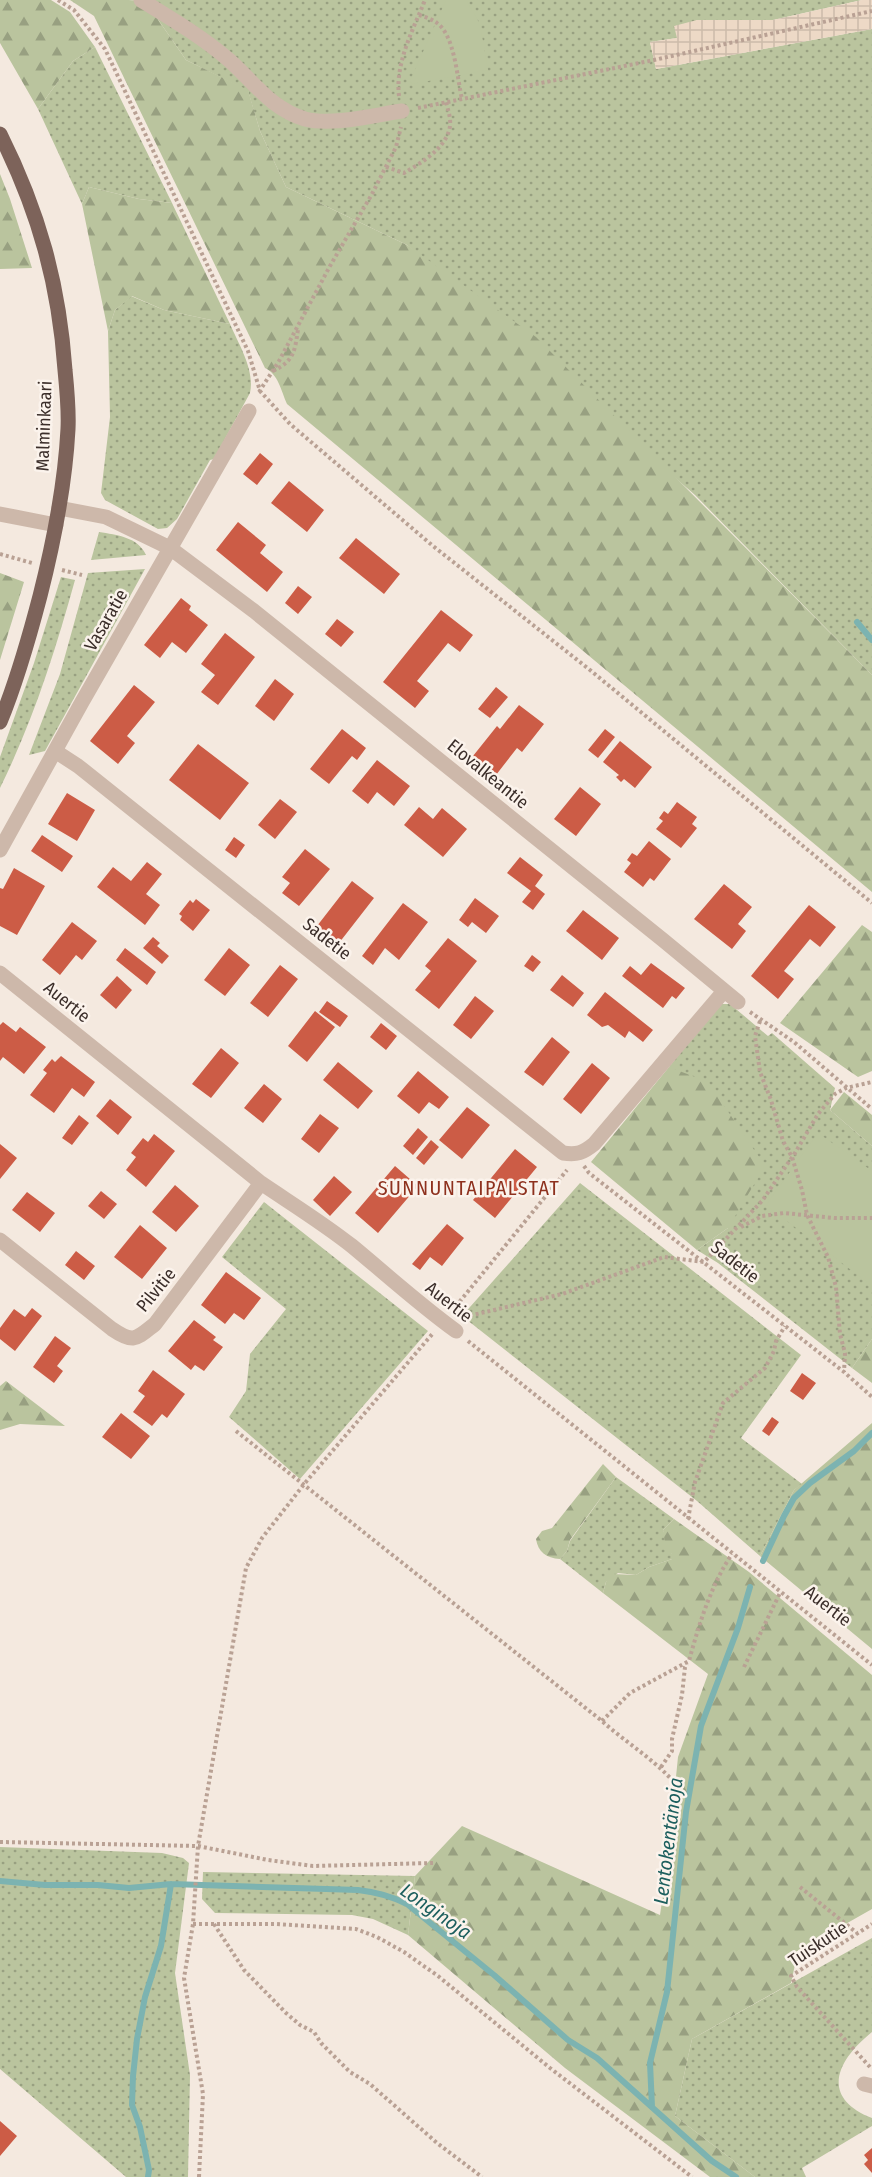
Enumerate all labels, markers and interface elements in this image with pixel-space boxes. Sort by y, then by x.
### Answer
street label: Malminkaari [31,380,57,472]
street label: Vasaratie [80,585,132,655]
street label: Elovalkeantie [443,735,533,813]
street label: Sadetie [298,913,356,965]
street label: Auertie [39,977,95,1027]
district label: SUNNUNTAIPALSTAT [378,1176,560,1200]
street label: Sadetie [706,1236,764,1288]
street label: Pilvitie [132,1263,180,1317]
street label: Auertie [421,1277,477,1327]
street label: Auertie [800,1581,856,1631]
water label: Lentokentänoja [648,1776,688,1906]
water label: Longinoja [396,1878,476,1944]
street label: Tuiskutie [784,1916,852,1972]

